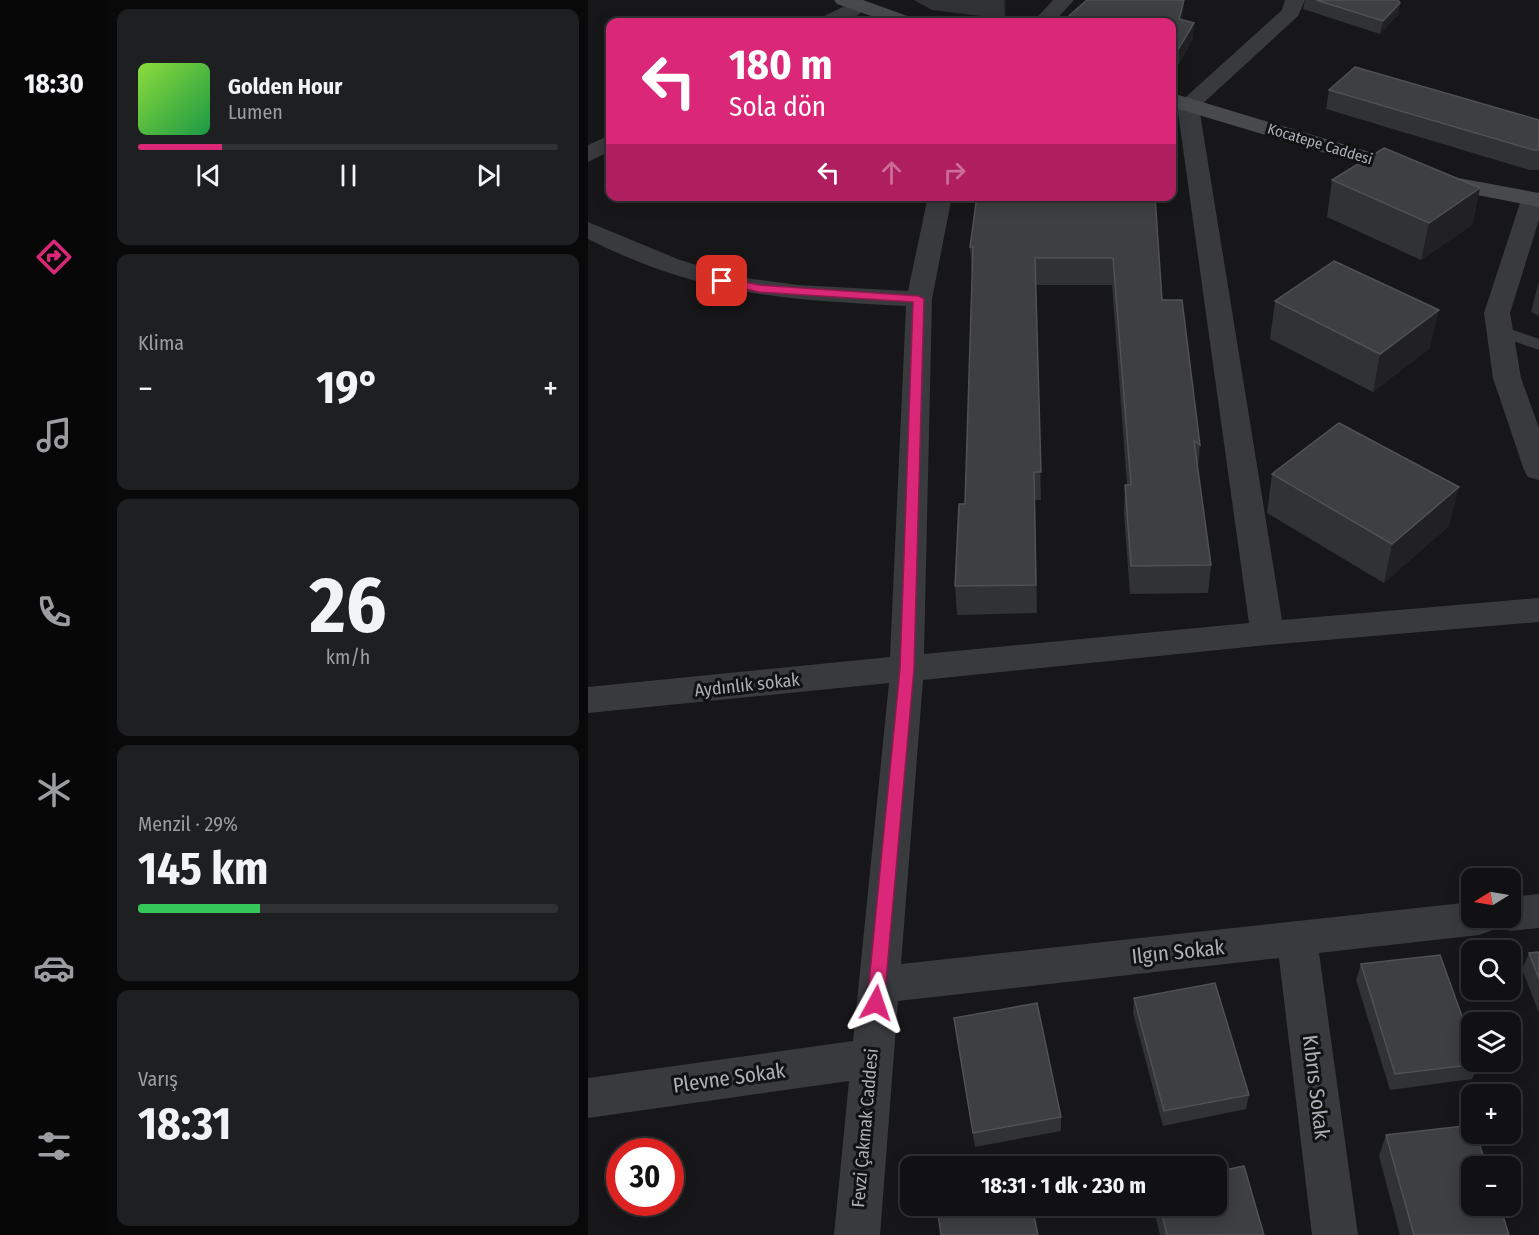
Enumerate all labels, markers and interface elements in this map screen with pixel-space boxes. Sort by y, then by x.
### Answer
text: 180 m [729,40,833,90]
icon: left [630,42,708,120]
text: 18:30 [24,68,84,100]
text: Golden Hour [228,73,342,100]
text: Sola dön [729,91,826,123]
text: Lumen [228,100,283,124]
street label: Kocatepe Caddesi [1265,119,1375,169]
icon: left [812,156,845,189]
icon: ahead [875,156,908,189]
icon: right [938,156,971,189]
icon: previous [192,159,225,192]
icon: pause [332,159,365,192]
icon: next [472,159,505,192]
icon: directions [33,236,75,278]
pin [696,255,747,306]
icon: arrive [705,264,738,297]
text: Klima [138,331,184,355]
text: 19° [316,361,380,415]
text: − [138,369,153,409]
text: + [543,369,558,409]
icon: music [33,414,75,456]
text: 26 [310,559,386,653]
icon: phone [33,591,75,633]
text: km/h [326,645,370,669]
street label: Aydınlık sokak [693,668,801,701]
icon: climate [33,769,75,811]
text: Menzil · 29% [138,812,238,836]
text: 145 km [138,842,268,896]
north arrow [1461,868,1521,928]
map controls [1461,868,1521,1216]
street label: Ilgın Sokak [1130,934,1226,970]
button: search [1461,940,1521,1000]
icon: car [33,947,75,989]
position arrow [844,971,908,1035]
button: layers [1461,1012,1521,1072]
street label: Kıbrıs Sokak [1297,1033,1335,1141]
street label: Fevzi Çakmak Caddesi [847,1048,883,1208]
street label: Plevne Sokak [671,1057,787,1099]
text: Varış [138,1067,178,1091]
button: + [1461,1084,1521,1144]
text: 18:31 [138,1097,231,1151]
icon: filters [33,1125,75,1167]
speed limit sign: 30 [606,1138,684,1216]
button: − [1461,1156,1521,1216]
text: 18:31 · 1 dk · 230 m [981,1172,1146,1199]

